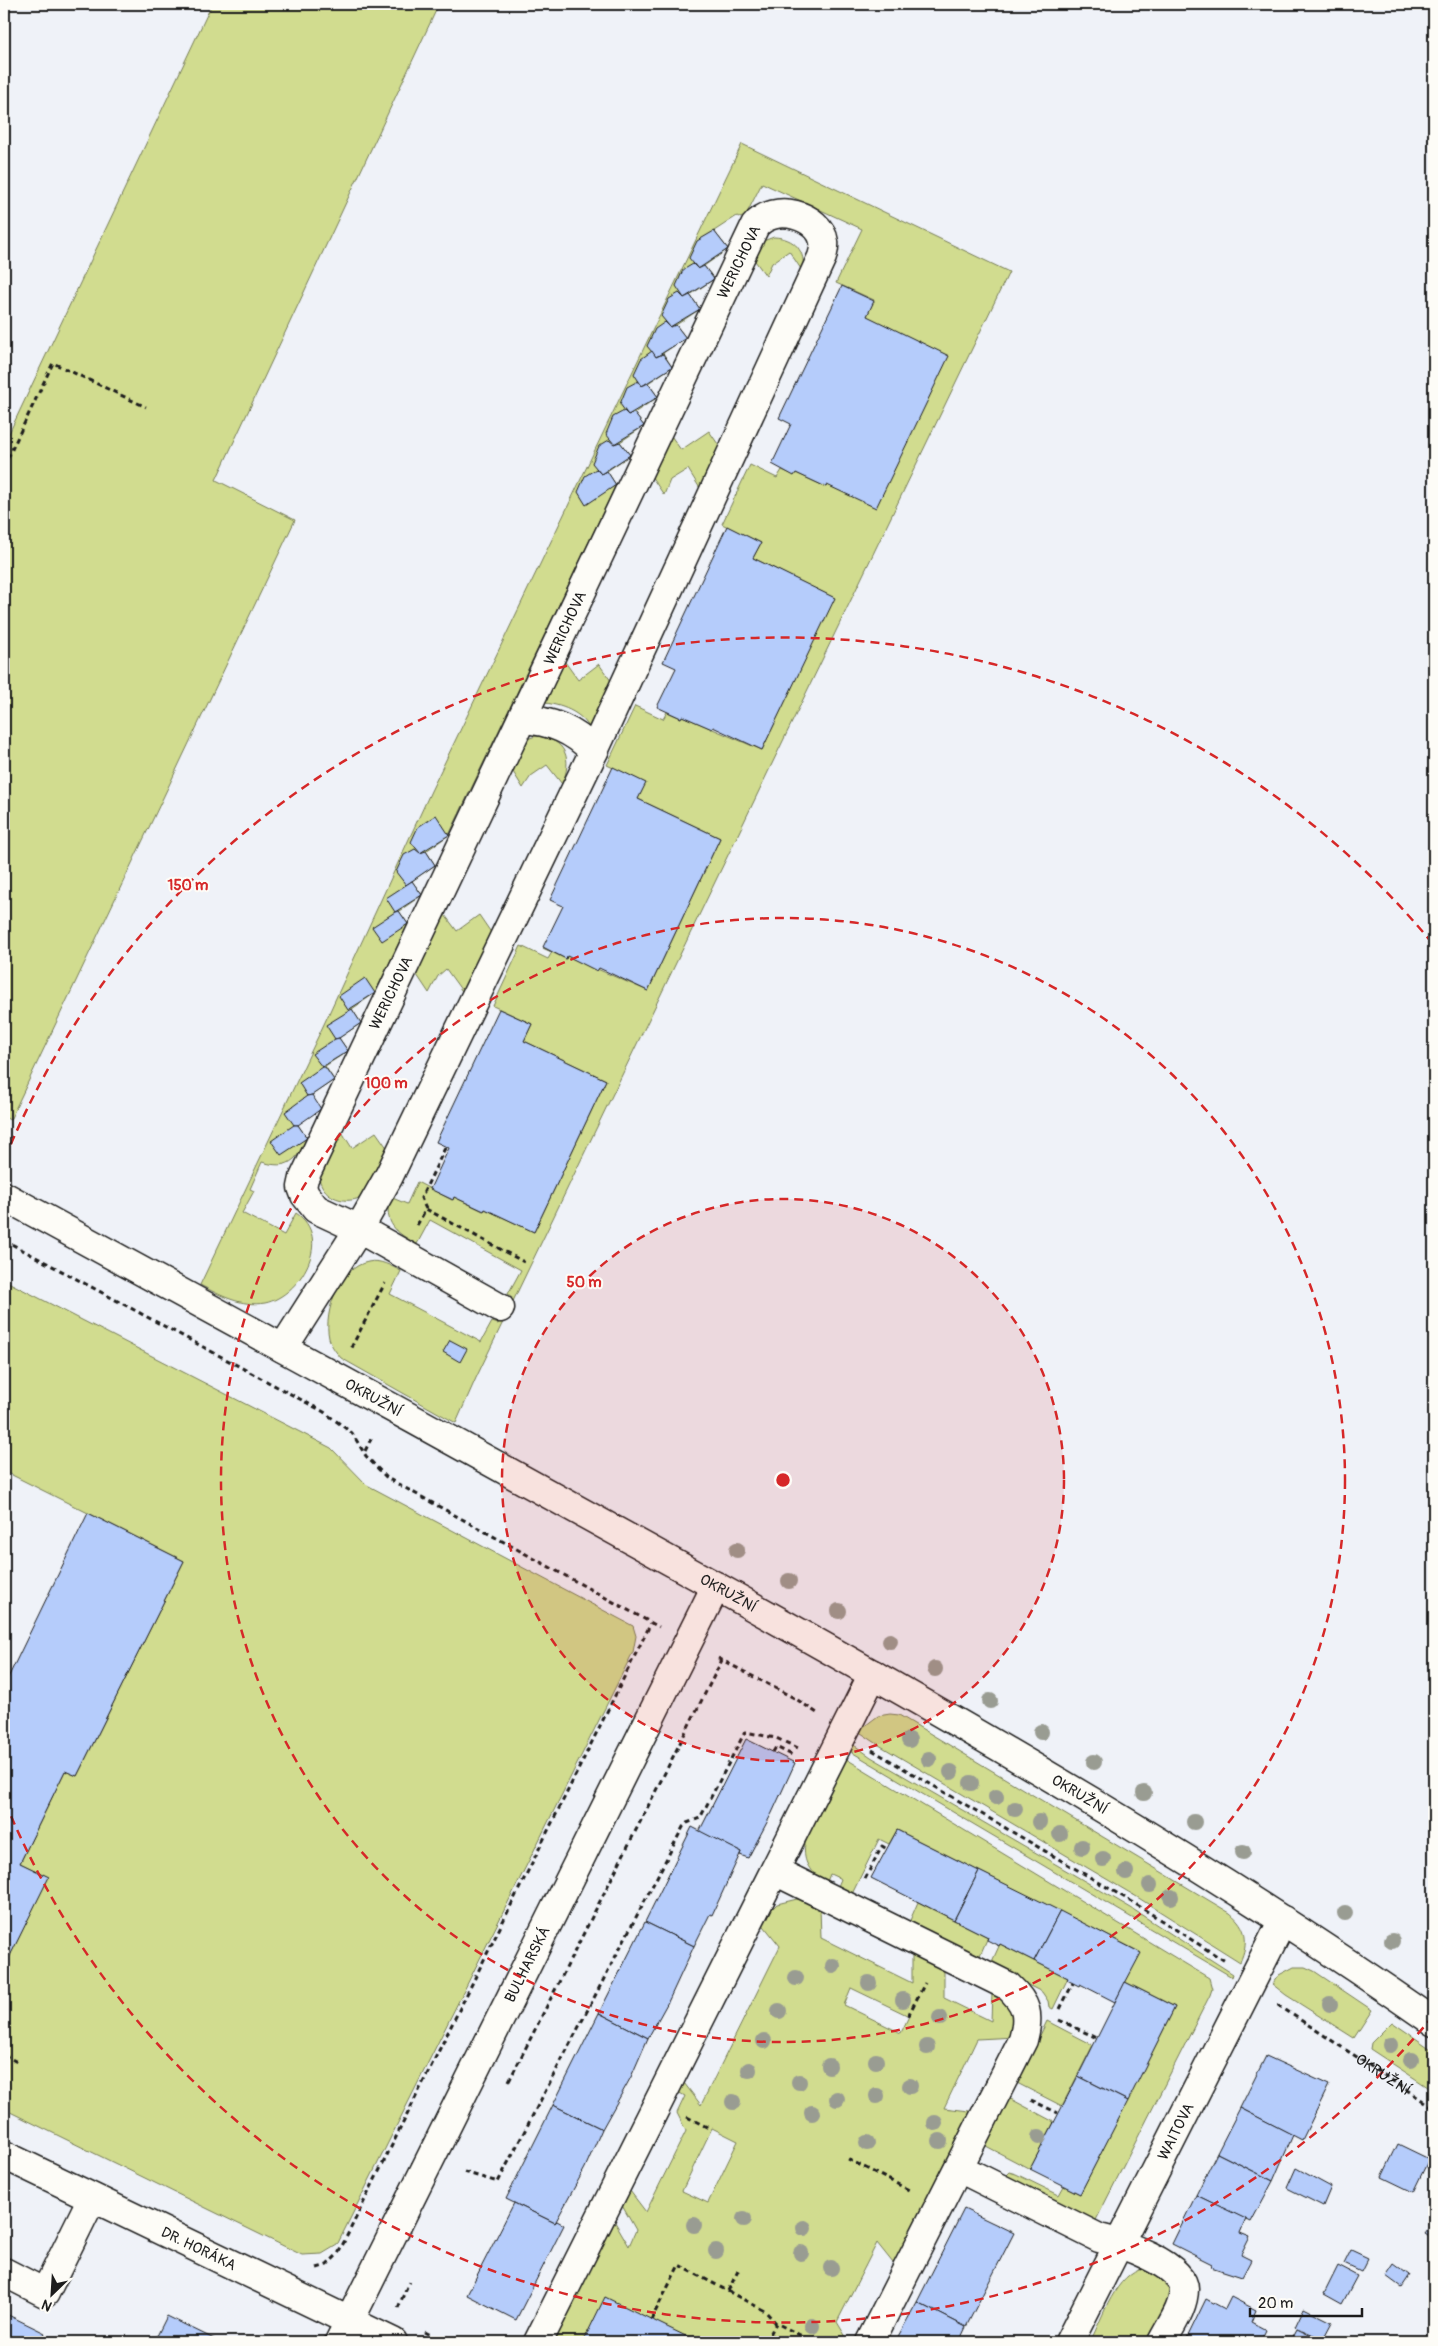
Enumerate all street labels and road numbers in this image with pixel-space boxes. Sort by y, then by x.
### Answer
street label: WERICHOVA [714,222,765,302]
street label: WERICHOVA [540,588,591,668]
street label: WERICHOVA [366,953,417,1033]
street label: OKRUŽNÍ [341,1375,406,1422]
street label: OKRUŽNÍ [696,1570,761,1617]
street label: OKRUŽNÍ [1048,1771,1112,1819]
street label: BULHARSKÁ [501,1923,555,2006]
street label: OKRUŽNÍ [1352,2050,1415,2100]
street label: WAITOVA [1154,2100,1199,2163]
street label: DR. HORÁKA [158,2223,239,2275]

